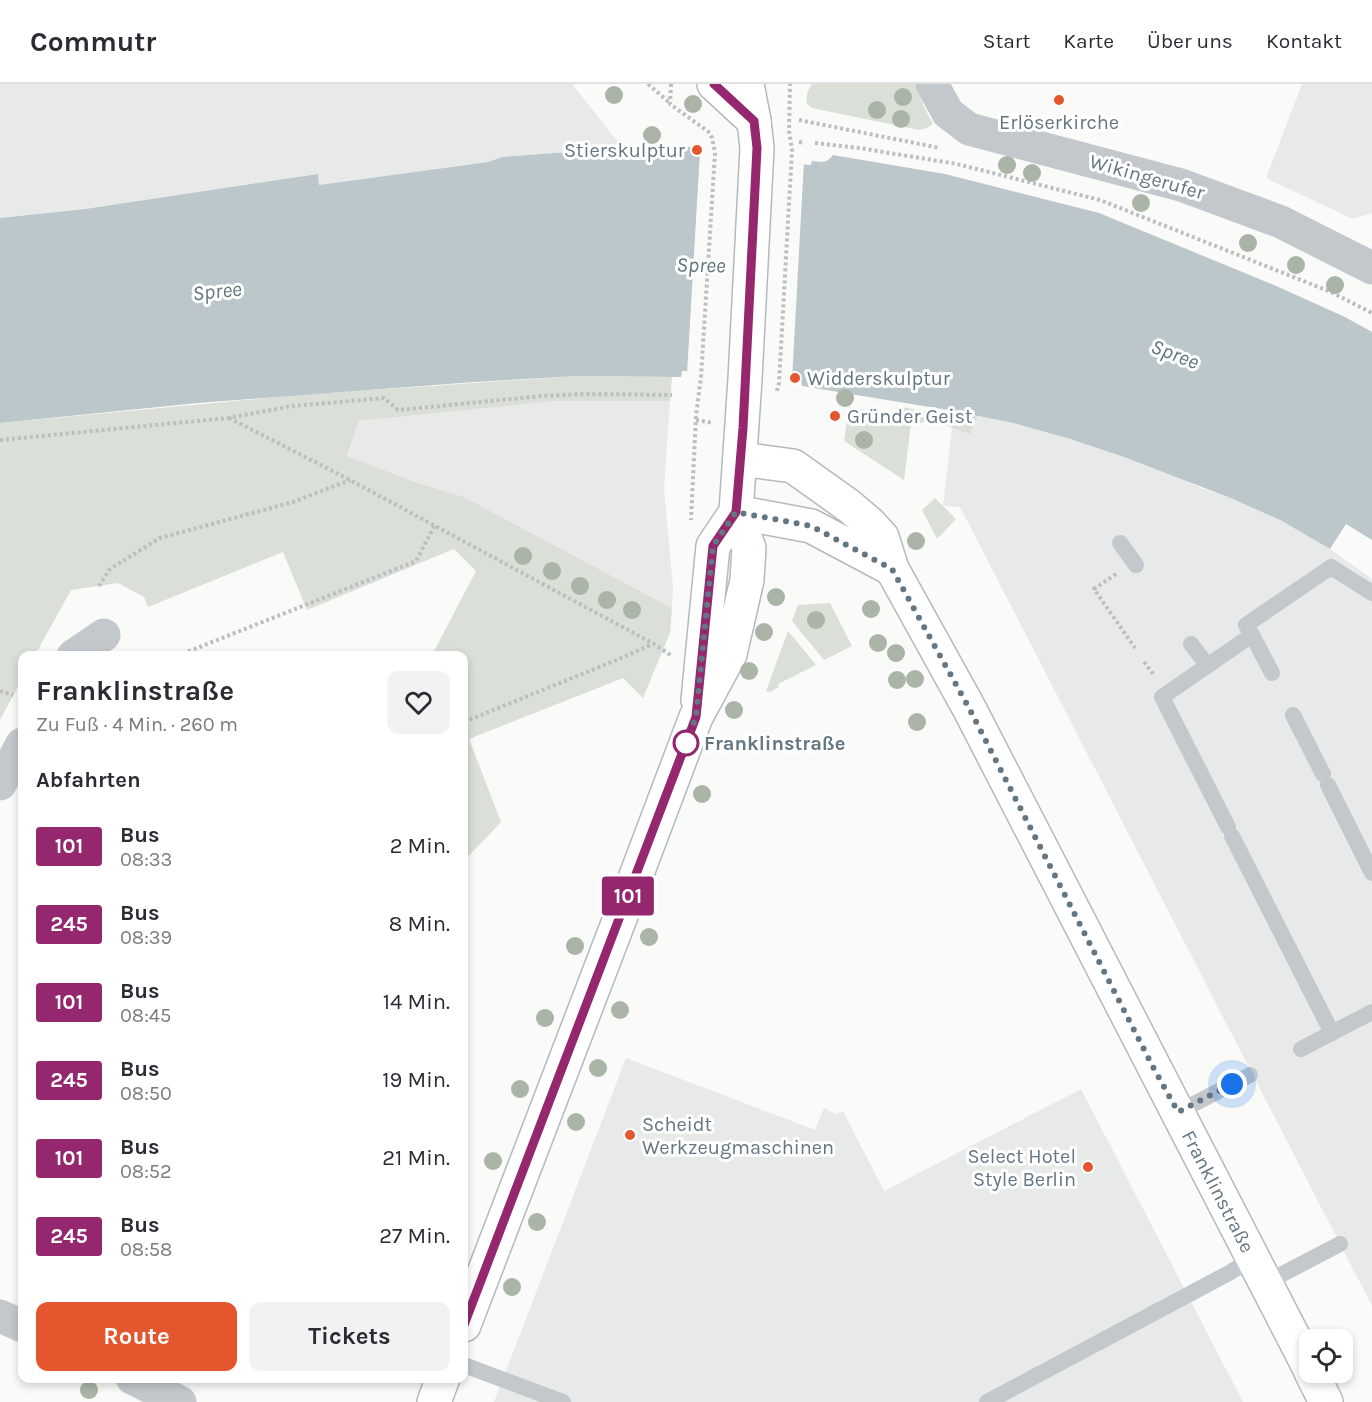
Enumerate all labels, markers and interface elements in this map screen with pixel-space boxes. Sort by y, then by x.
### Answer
text: Commutr [30,25,156,58]
text: Start [983,29,1030,53]
text: Karte [1063,29,1114,53]
text: Über uns [1147,29,1233,53]
text: Kontakt [1266,29,1342,53]
marker: Erlöserkirche [1052,93,1066,107]
place label: Erlöserkirche [999,111,1119,134]
place label: Stierskulptur [564,139,686,162]
marker: Stierskulptur [690,143,704,157]
street label: Wikingerufer [1087,150,1208,205]
water label: Spree [676,253,726,277]
water label: Spree [191,276,243,306]
water label: Spree [1148,334,1203,374]
place label: Widderskulptur [807,367,951,390]
marker: Widderskulptur [788,371,802,385]
place label: Gründer Geist [847,405,973,428]
marker: Gründer Geist [828,409,842,423]
button: heart [387,671,450,734]
text: Franklinstraße [36,674,234,707]
text: Zu Fuß · 4 Min. · 260 m [36,713,238,736]
marker: Franklinstraße [673,730,699,756]
place label: Franklinstraße [704,732,845,755]
text: Abfahrten [36,767,141,793]
text: Bus [120,822,160,848]
text: 2 Min. [390,833,450,859]
text: 101 [55,834,83,858]
text: 08:33 [120,848,172,871]
line badge: 101 [594,876,662,916]
text: 101 [614,884,642,908]
text: Bus [120,900,160,926]
text: 8 Min. [389,911,450,937]
text: 245 [50,912,88,936]
text: 08:39 [120,926,172,949]
text: Bus [120,978,160,1004]
text: 14 Min. [383,989,450,1015]
text: 101 [55,990,83,1014]
text: 08:45 [120,1004,171,1027]
text: Bus [120,1056,160,1082]
text: 19 Min. [382,1067,450,1093]
text: 245 [50,1068,88,1092]
your location [1217,1069,1247,1099]
text: 08:50 [120,1082,172,1105]
place label: Scheidt Werkzeugmaschinen [642,1113,834,1159]
street label: Franklinstraße [1177,1126,1259,1256]
marker: Scheidt Werkzeugmaschinen [623,1128,637,1142]
text: Bus [120,1134,160,1160]
text: 21 Min. [382,1145,450,1171]
place label: Select Hotel Style Berlin [967,1145,1076,1191]
text: 101 [55,1146,83,1170]
text: 08:52 [120,1160,172,1183]
marker: Select Hotel Style Berlin [1081,1160,1095,1174]
text: Bus [120,1212,160,1238]
text: 27 Min. [379,1223,450,1249]
text: 245 [50,1224,88,1248]
text: 08:58 [120,1238,172,1261]
button: Route [36,1302,237,1371]
button: Tickets [249,1302,450,1371]
map controls [1299,1329,1353,1383]
button: locate [1299,1329,1353,1383]

